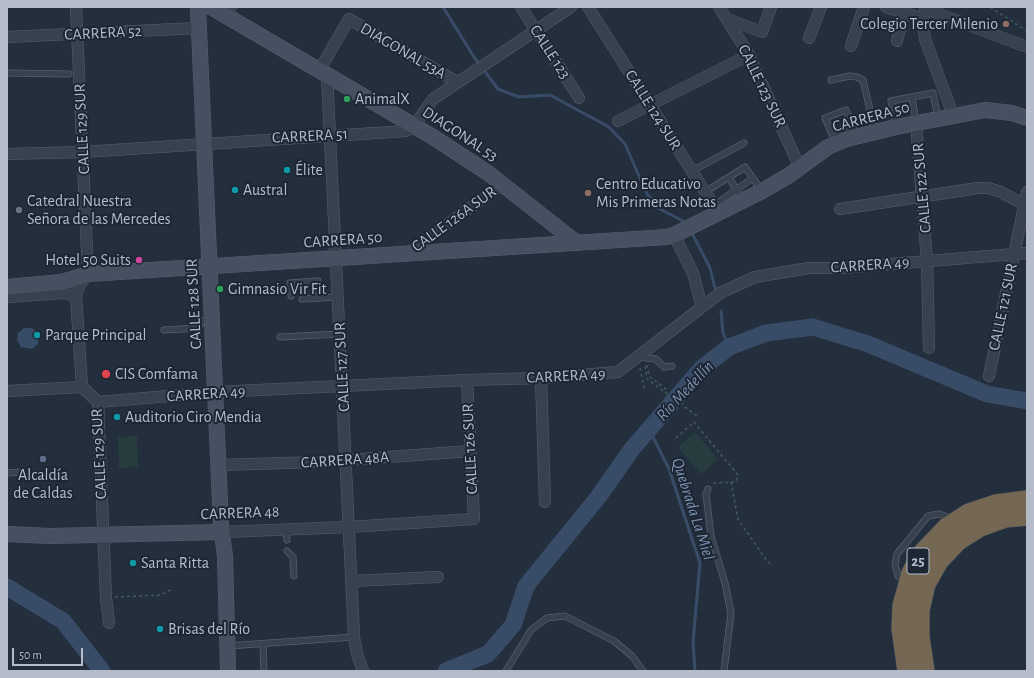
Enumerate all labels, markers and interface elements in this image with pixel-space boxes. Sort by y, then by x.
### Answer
place label: Colegio Tercer Milenio [860,14,998,34]
street label: DIAGONAL 53A [357,19,449,83]
marker: Colegio Tercer Milenio [1001,19,1011,29]
street label: CARRERA 52 [64,21,142,45]
street label: CALLE 123 [525,21,575,83]
street label: CALLE 123 SUR [734,41,790,131]
street label: CALLE 124 SUR [621,66,685,154]
street label: CALLE 129 SUR [70,83,94,175]
place label: AnimalX [355,89,410,109]
marker: AnimalX [342,94,352,104]
street label: CARRERA 50 [830,98,912,136]
street label: DIAGONAL 53 [419,102,501,166]
street label: CARRERA 51 [272,124,348,148]
street label: CALLE 122 SUR [908,142,936,234]
place label: Élite [295,160,323,180]
marker: Élite [282,165,292,175]
place label: Centro Educativo Mis Primeras Notas [596,174,716,212]
place label: Austral [243,180,287,200]
street label: CALLE 126A SUR [408,182,500,256]
marker: Austral [230,185,240,195]
marker: Centro Educativo Mis Primeras Notas [583,188,593,198]
place label: Catedral Nuestra Señora de las Mercedes [27,191,171,229]
marker: Catedral Nuestra Señora de las Mercedes [14,205,24,215]
street label: CARRERA 50 [303,228,383,252]
place label: Hotel 50 Suits [45,250,131,270]
street label: CARRERA 49 [830,253,910,277]
marker: Hotel 50 Suits [134,255,144,265]
street label: CALLE 128 SUR [182,258,206,350]
street label: CALLE 121 SUR [984,262,1022,352]
place label: Gimnasio Vir Fit [228,279,327,299]
marker: Gimnasio Vir Fit [215,284,225,294]
street label: CALLE 127 SUR [330,322,354,412]
place label: Parque Principal [45,325,147,345]
marker: Parque Principal [32,330,42,340]
water label: Río Medellín [652,357,718,425]
place label: CIS Comfama [115,364,198,384]
street label: CARRERA 49 [526,364,606,388]
marker: CIS Comfama [100,368,112,380]
street label: CARRERA 49 [166,382,246,406]
street label: CALLE 126 SUR [458,403,482,495]
place label: Auditorio Ciro Mendia [125,407,262,427]
street label: CALLE 129 SUR [87,408,111,500]
marker: Auditorio Ciro Mendia [112,412,122,422]
street label: CARRERA 48A [300,447,390,473]
marker: Alcaldía de Caldas [38,454,48,464]
water label: Quebrada La Miel [667,455,719,563]
place label: Alcaldía de Caldas [13,465,73,503]
street label: CARRERA 48 [200,502,280,524]
road number: 25 [907,548,929,574]
place label: Santa Ritta [141,553,209,573]
marker: Santa Ritta [128,558,138,568]
place label: Brisas del Río [168,619,250,639]
marker: Brisas del Río [155,624,165,634]
scale bar [14,640,85,666]
text: 50 m [19,649,42,661]

